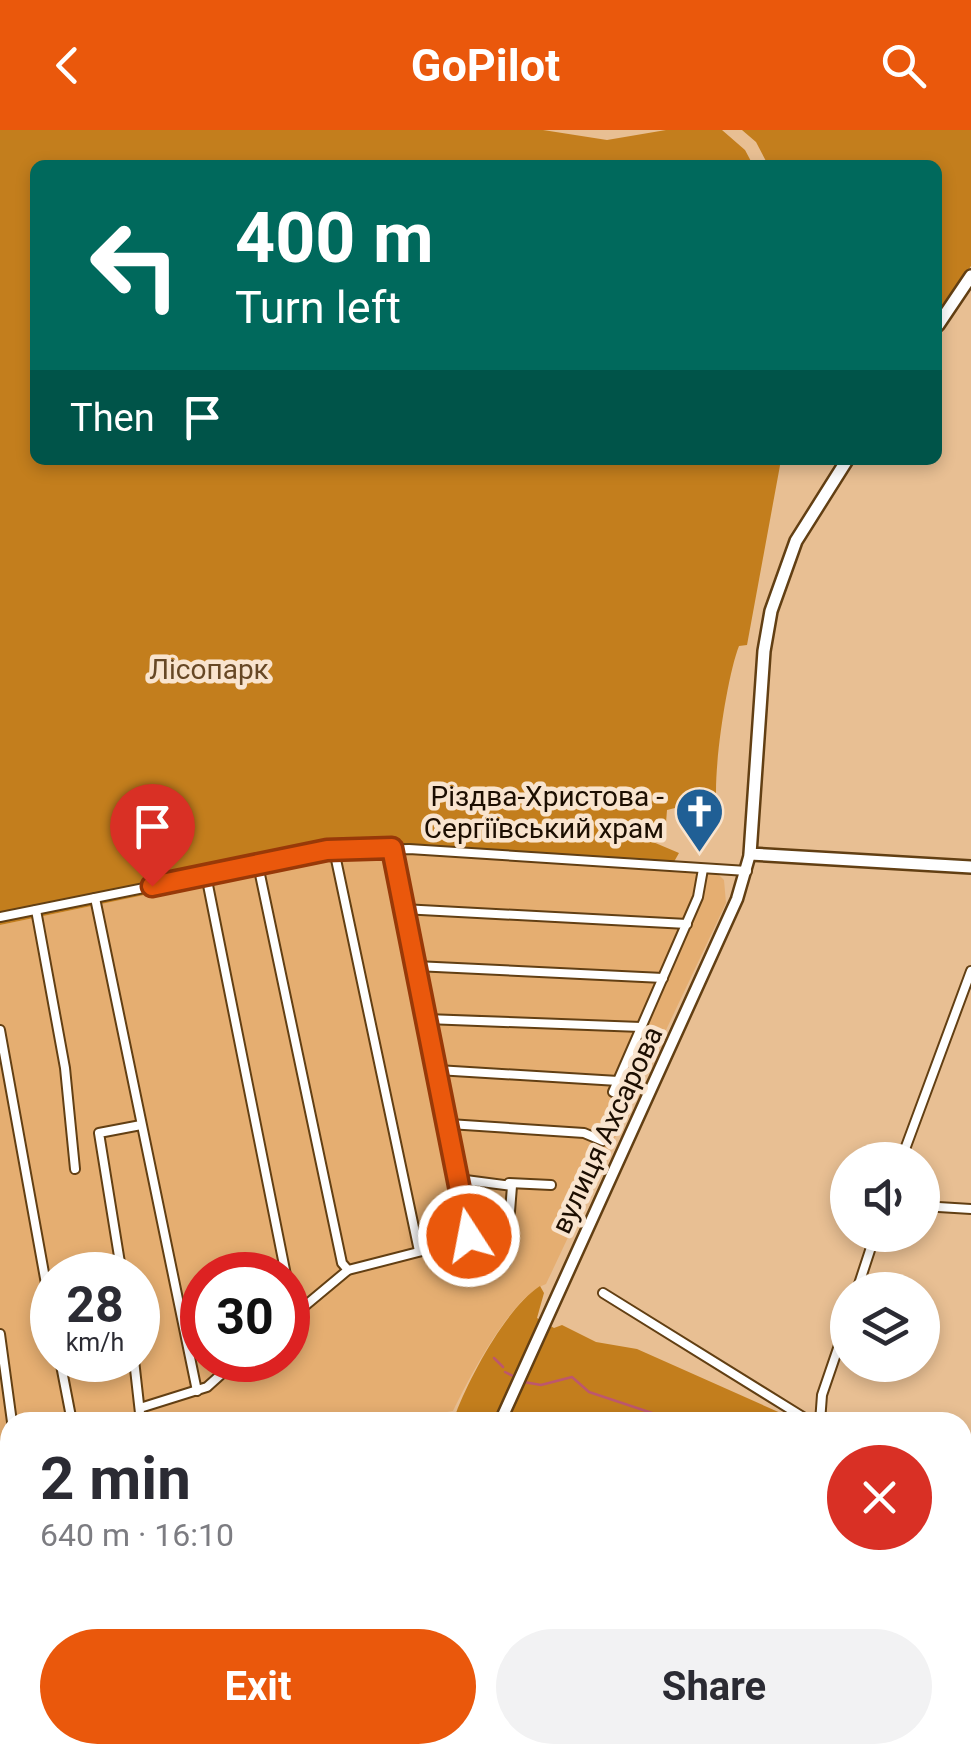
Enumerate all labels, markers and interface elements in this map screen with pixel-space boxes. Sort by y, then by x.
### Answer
icon: back [40,38,95,93]
icon: search [876,38,931,93]
text: GoPilot [411,39,560,92]
text: 400 m [235,197,434,279]
icon: left [70,200,200,330]
text: Turn left [235,281,401,334]
icon: arrive [175,390,230,445]
text: Then [70,396,155,440]
park label: Лісопарк [149,653,269,686]
place label: Різдва-Христова - Сергіївський храм [424,780,664,845]
pin [110,784,195,887]
church icon: Різдва-Христова - Сергіївський храм [673,786,725,854]
icon: arrive [125,799,180,854]
street label: вулиця Ахсарова [545,1021,669,1239]
map controls [830,1142,940,1382]
button: sound [830,1142,940,1252]
position arrow [417,1184,521,1288]
speed limit sign: 30 [180,1252,310,1382]
button: layers [830,1272,940,1382]
text: 28 [66,1276,124,1334]
text: km/h [66,1328,124,1357]
text: 2 min [40,1443,191,1514]
button: close [827,1445,932,1550]
text: 640 m · 16:10 [40,1516,234,1554]
button: Exit [40,1629,476,1744]
button: Share [496,1629,932,1744]

